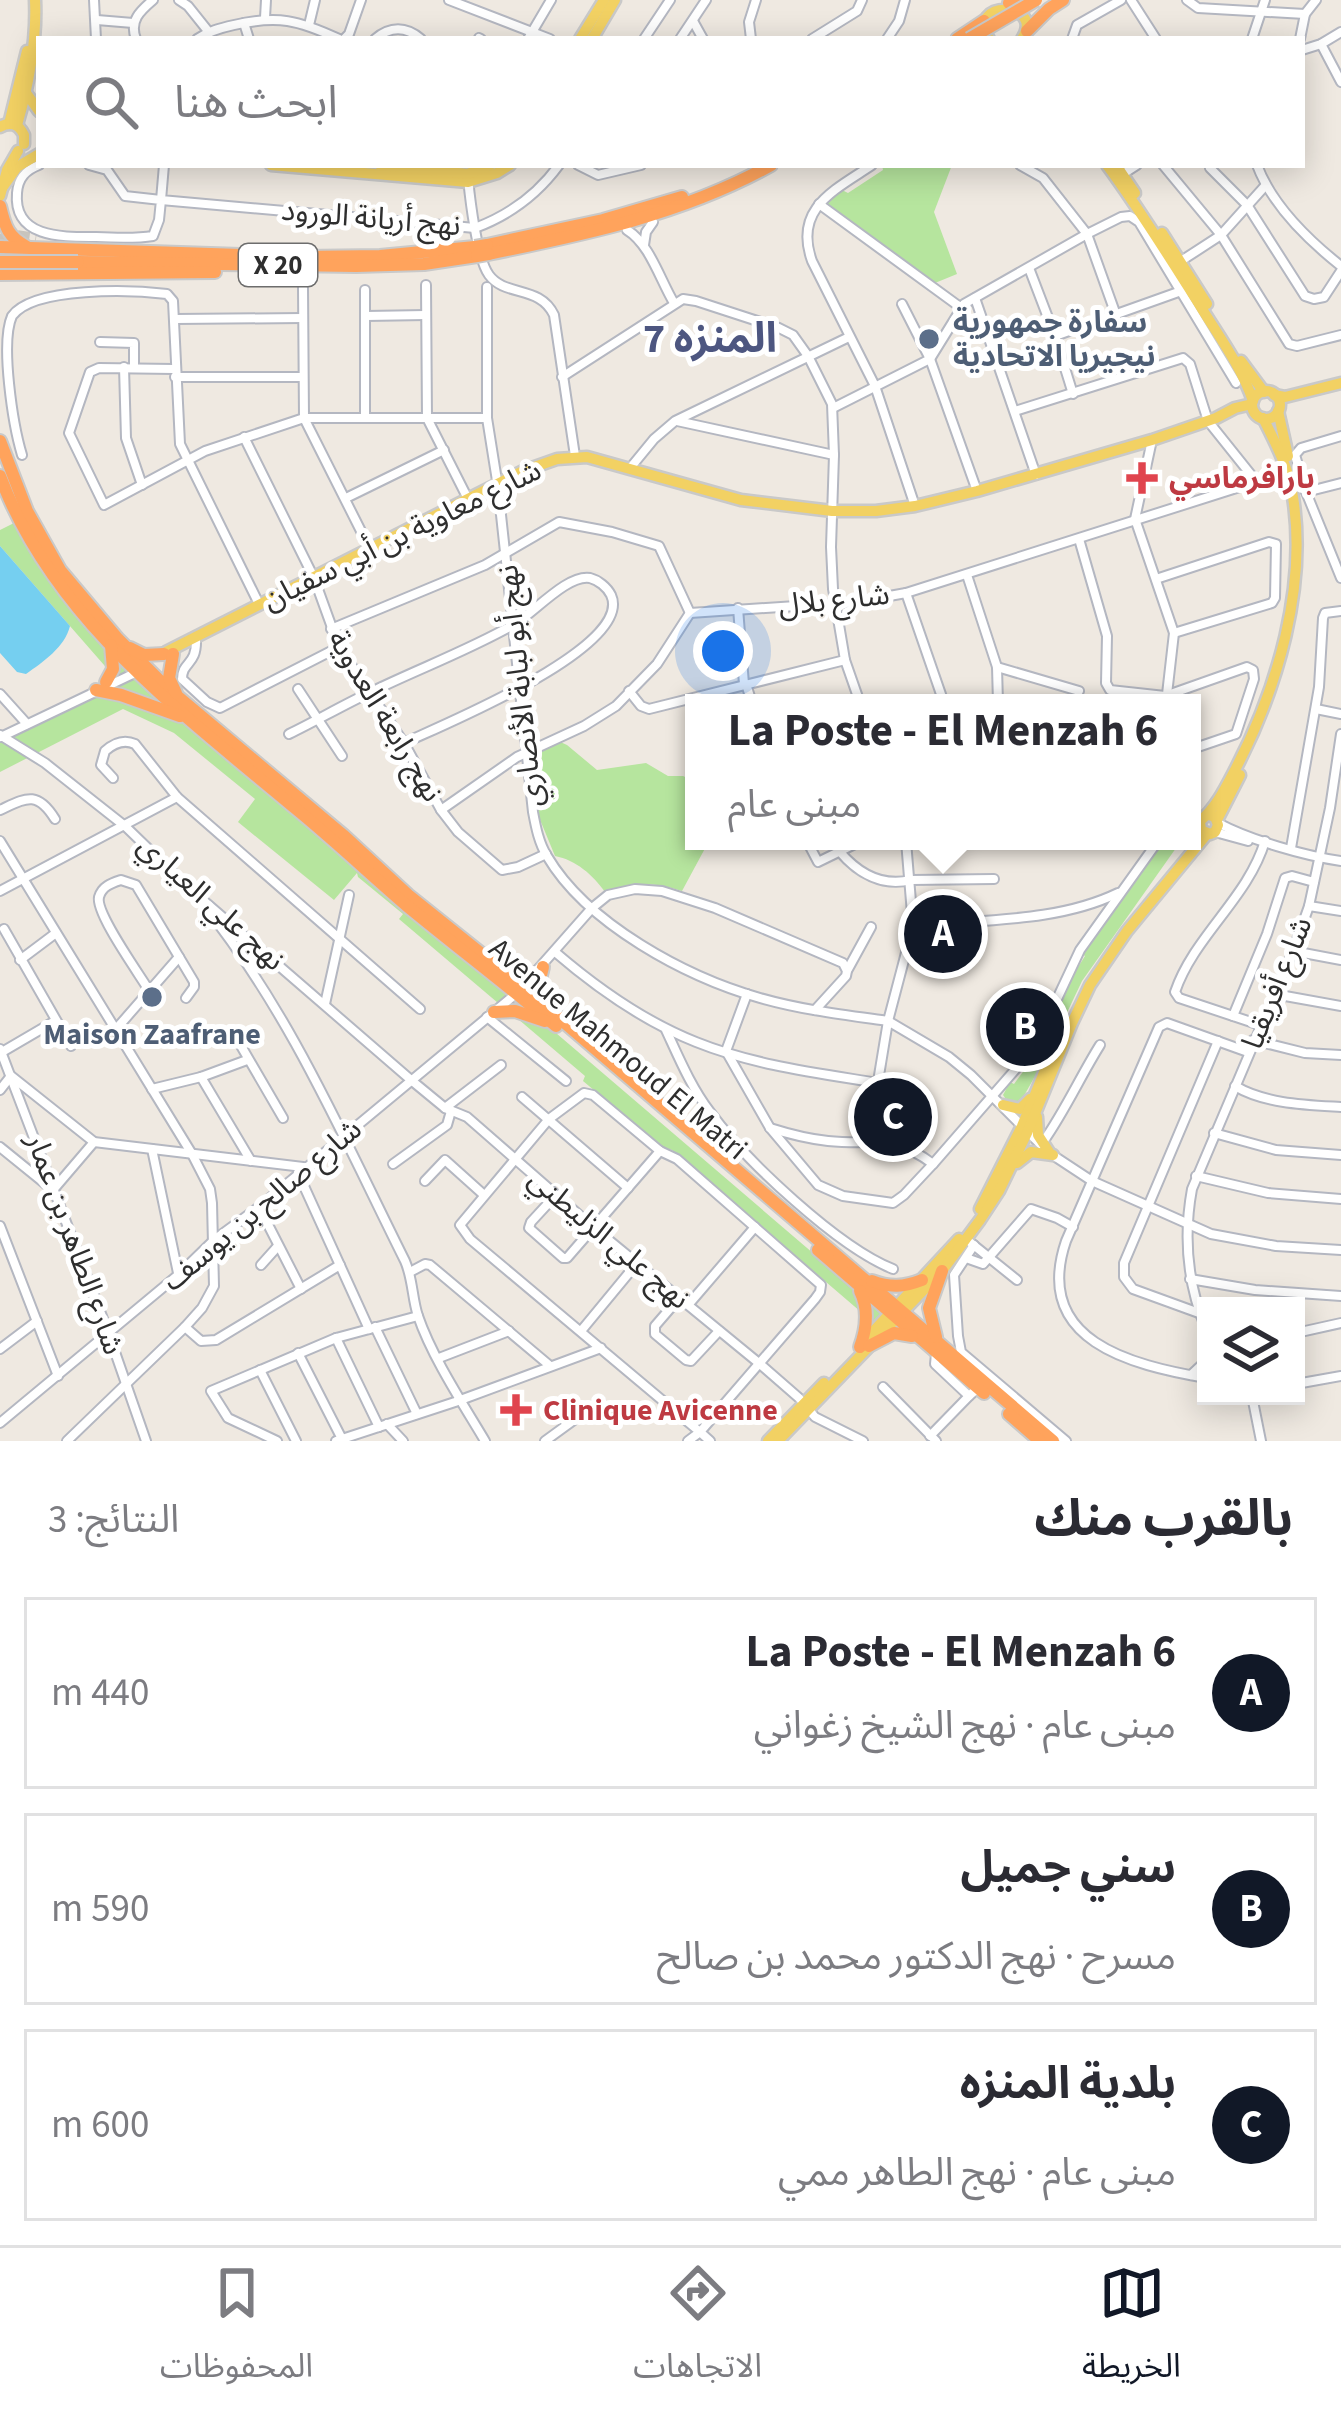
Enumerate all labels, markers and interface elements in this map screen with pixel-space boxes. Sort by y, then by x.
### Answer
search box [36,36,1305,168]
icon: search [78,69,144,135]
text: ابحث هنا [174,71,338,135]
street label: نهج أريانة الورود [279,189,463,247]
road number: X 20 [239,244,317,286]
place label: سفارة جمهورية نيجيريا الاتحادية [953,301,1156,378]
district label: المنزه 7 [643,309,777,369]
marker: سفارة جمهورية نيجيريا الاتحادية [916,326,942,352]
street label: شارع معاوية بن أبي سفيان [255,449,549,622]
place label: بارافرماسي [1169,457,1315,501]
marker: بارافرماسي [1126,462,1158,494]
street label: نهج أبو لبابة الأنصاري [486,563,555,809]
street label: شارع بلال [776,573,892,627]
your location [693,621,753,681]
street label: نهج رابعة العدوية [317,622,453,810]
popup [685,694,1201,850]
text: La Poste - El Menzah 6 [728,699,1158,763]
text: مبنى عام [728,777,861,833]
street label: نهج علي العياري [127,825,294,982]
pin: A [904,889,982,979]
street label: شارع أفريقيا [1231,910,1323,1056]
street label: Avenue Mahmoud El Matri [479,928,757,1170]
pin: B [986,982,1064,1072]
marker: Maison Zaafrane [139,984,165,1010]
place label: Maison Zaafrane [43,1013,261,1056]
pin: C [854,1072,932,1162]
street label: شارع صالح بن يوسف [153,1108,371,1302]
street label: شارع الطاهر بن عمار [15,1126,135,1361]
street label: نهج علي الزليطني [518,1158,699,1320]
map controls [1197,1297,1305,1405]
button: layers [1197,1297,1305,1405]
place label: Clinique Avicenne [543,1389,778,1432]
marker: Clinique Avicenne [500,1394,532,1426]
text: بالقرب منك [1034,1483,1293,1555]
text: النتائج: 3 [48,1492,179,1548]
text: La Poste - El Menzah 6 [746,1620,1176,1684]
text: 440 m [51,1665,149,1721]
text: A [1240,1665,1262,1721]
text: مبنى عام · نهج الشيخ زغواني [754,1698,1176,1754]
text: سني جميل [961,1836,1176,1900]
text: 590 m [51,1881,149,1937]
text: B [1239,1881,1263,1937]
text: مسرح · نهج الدكتور محمد بن صالح [657,1929,1176,1985]
text: بلدية المنزه [960,2052,1176,2116]
text: 600 m [51,2097,149,2153]
text: C [1240,2097,1262,2153]
text: مبنى عام · نهج الطاهر ممي [778,2145,1176,2201]
tab: المحفوظات [160,2260,313,2401]
tab: الاتجاهات [633,2260,762,2401]
tab: الخريطة [1082,2260,1181,2401]

